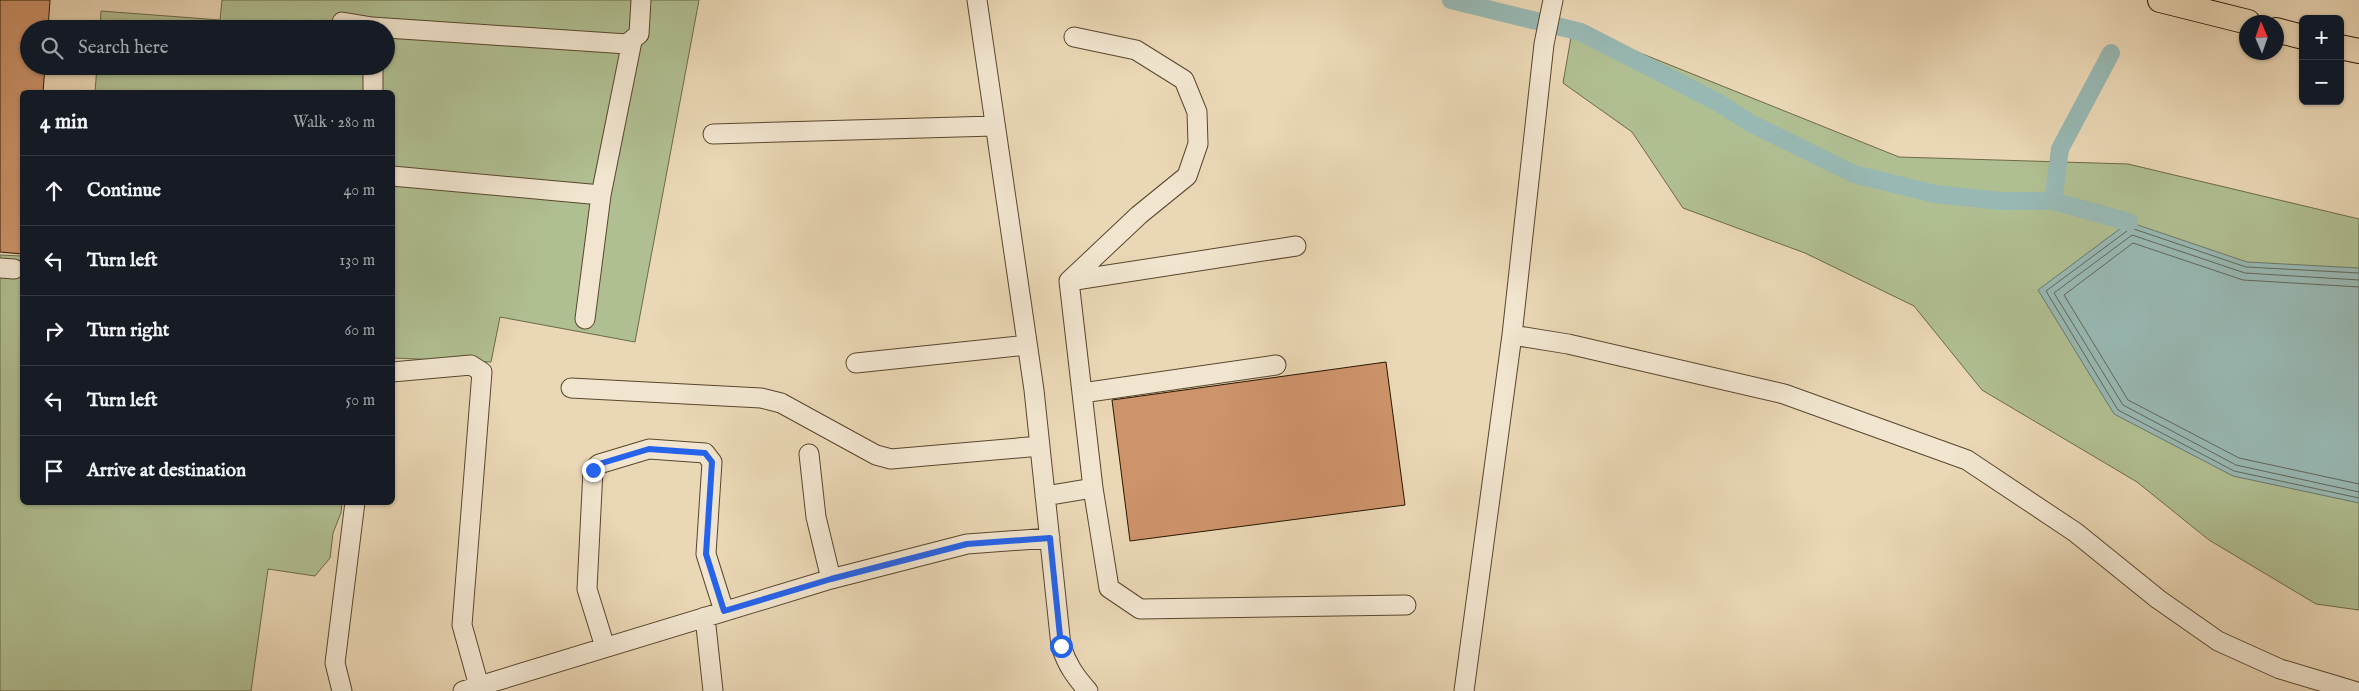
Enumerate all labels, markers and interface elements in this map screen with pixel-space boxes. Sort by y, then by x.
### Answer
north arrow [2239,15,2284,60]
map controls [2299,15,2344,105]
button: + [2299,15,2344,60]
search box [20,20,395,75]
icon: search [38,34,66,62]
text: Search here [78,36,169,60]
button: − [2299,60,2344,105]
text: 4 min [40,109,88,136]
text: Walk · 280 m [293,113,375,133]
icon: ahead [40,177,68,205]
text: Continue [87,179,161,203]
text: 40 m [343,181,375,201]
icon: left [40,247,68,275]
text: Turn left [87,249,158,273]
text: 130 m [339,251,375,271]
icon: right [40,317,68,345]
text: Turn right [87,319,169,343]
text: 60 m [345,321,375,341]
icon: left [40,387,68,415]
text: Turn left [87,389,158,413]
text: 50 m [346,391,375,411]
icon: arrive [40,457,68,485]
text: Arrive at destination [87,459,246,483]
route end [582,459,605,482]
route start [1050,635,1073,658]

